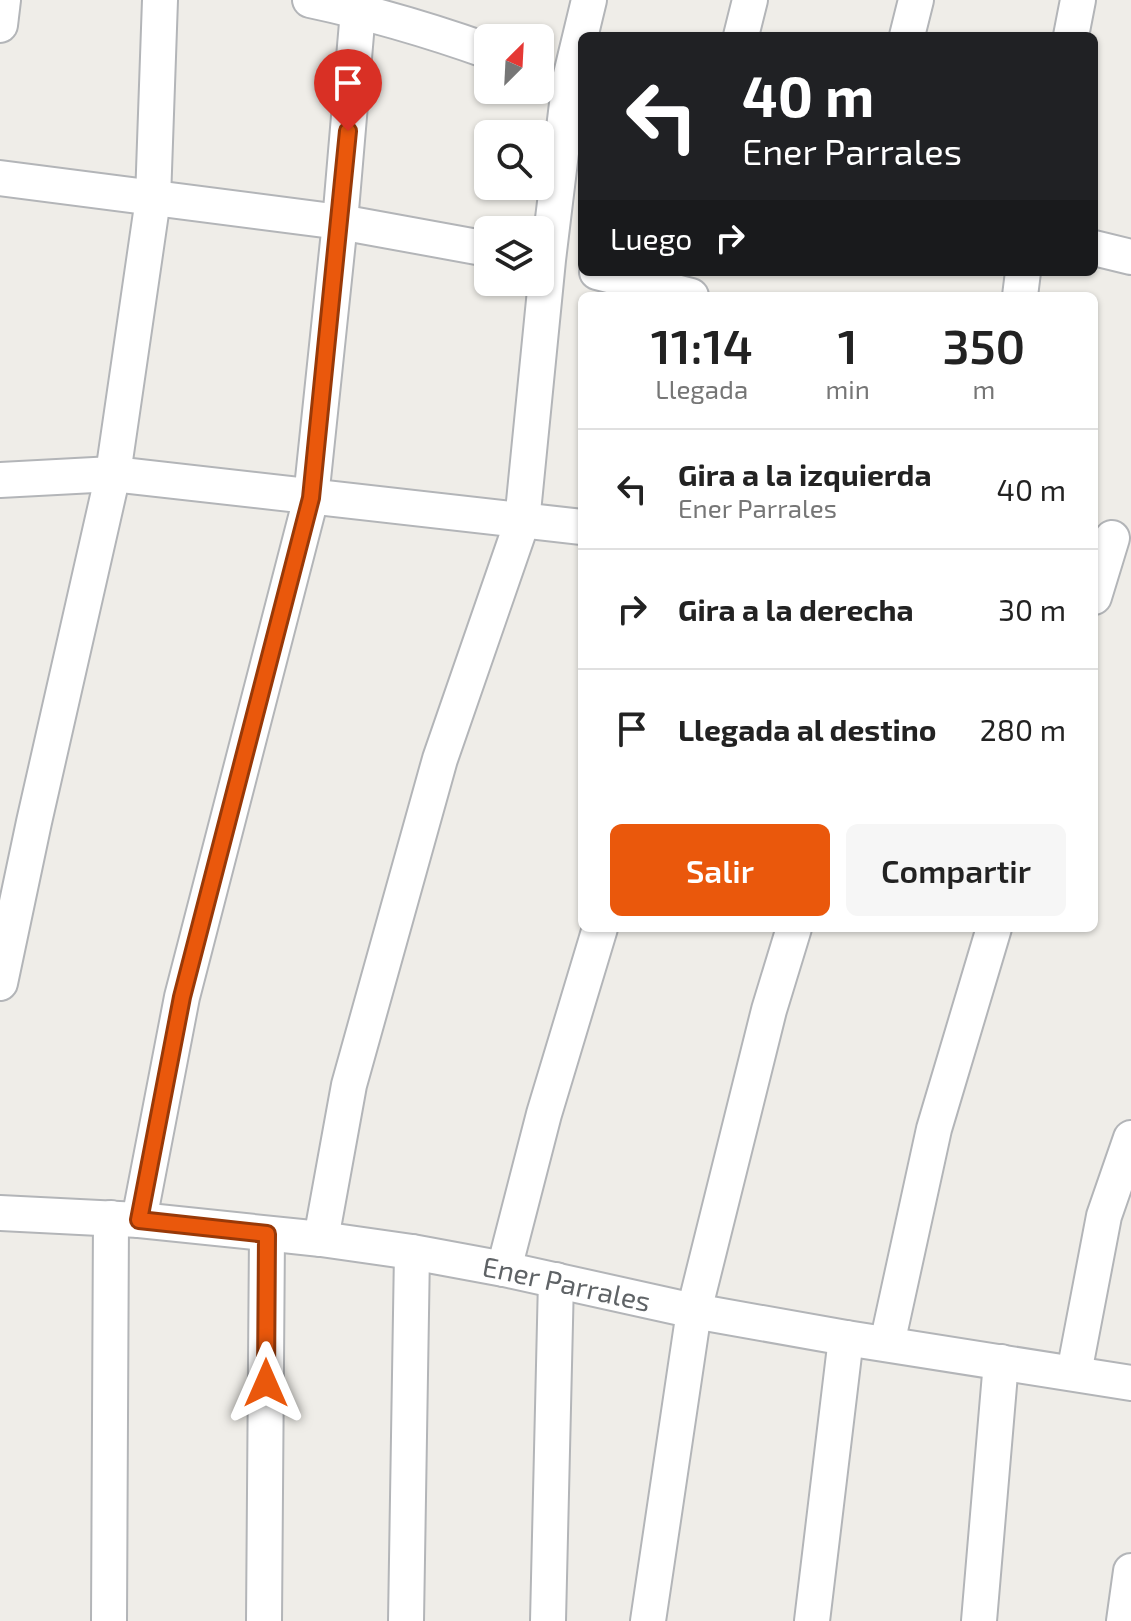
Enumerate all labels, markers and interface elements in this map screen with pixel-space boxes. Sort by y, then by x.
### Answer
north arrow [474,24,554,104]
map controls [474,24,554,296]
pin [314,49,382,131]
icon: arrive [326,61,370,105]
text: 40 m [742,61,874,128]
icon: left [610,64,714,168]
button: search [474,120,554,200]
text: Ener Parrales [742,129,962,172]
button: layers [474,216,554,296]
icon: right [708,216,752,260]
text: Luego [610,220,692,256]
text: 11:14 [651,316,753,374]
text: 1 [838,316,858,374]
text: 350 [942,316,1025,374]
text: Llegada [655,373,748,404]
text: min [826,373,870,404]
text: m [973,373,995,404]
text: Gira a la izquierda [678,456,932,492]
icon: left [610,467,654,511]
text: 40 m [996,471,1066,507]
text: Ener Parrales [678,492,837,523]
icon: right [610,587,654,631]
text: Gira a la derecha [678,591,914,627]
text: 30 m [998,591,1066,627]
icon: arrive [610,707,654,751]
text: Llegada al destino [678,711,937,747]
text: 280 m [980,711,1066,747]
button: Salir [610,824,830,916]
button: Compartir [846,824,1066,916]
street label: Ener Parrales [480,1248,654,1318]
position arrow [224,1341,308,1425]

